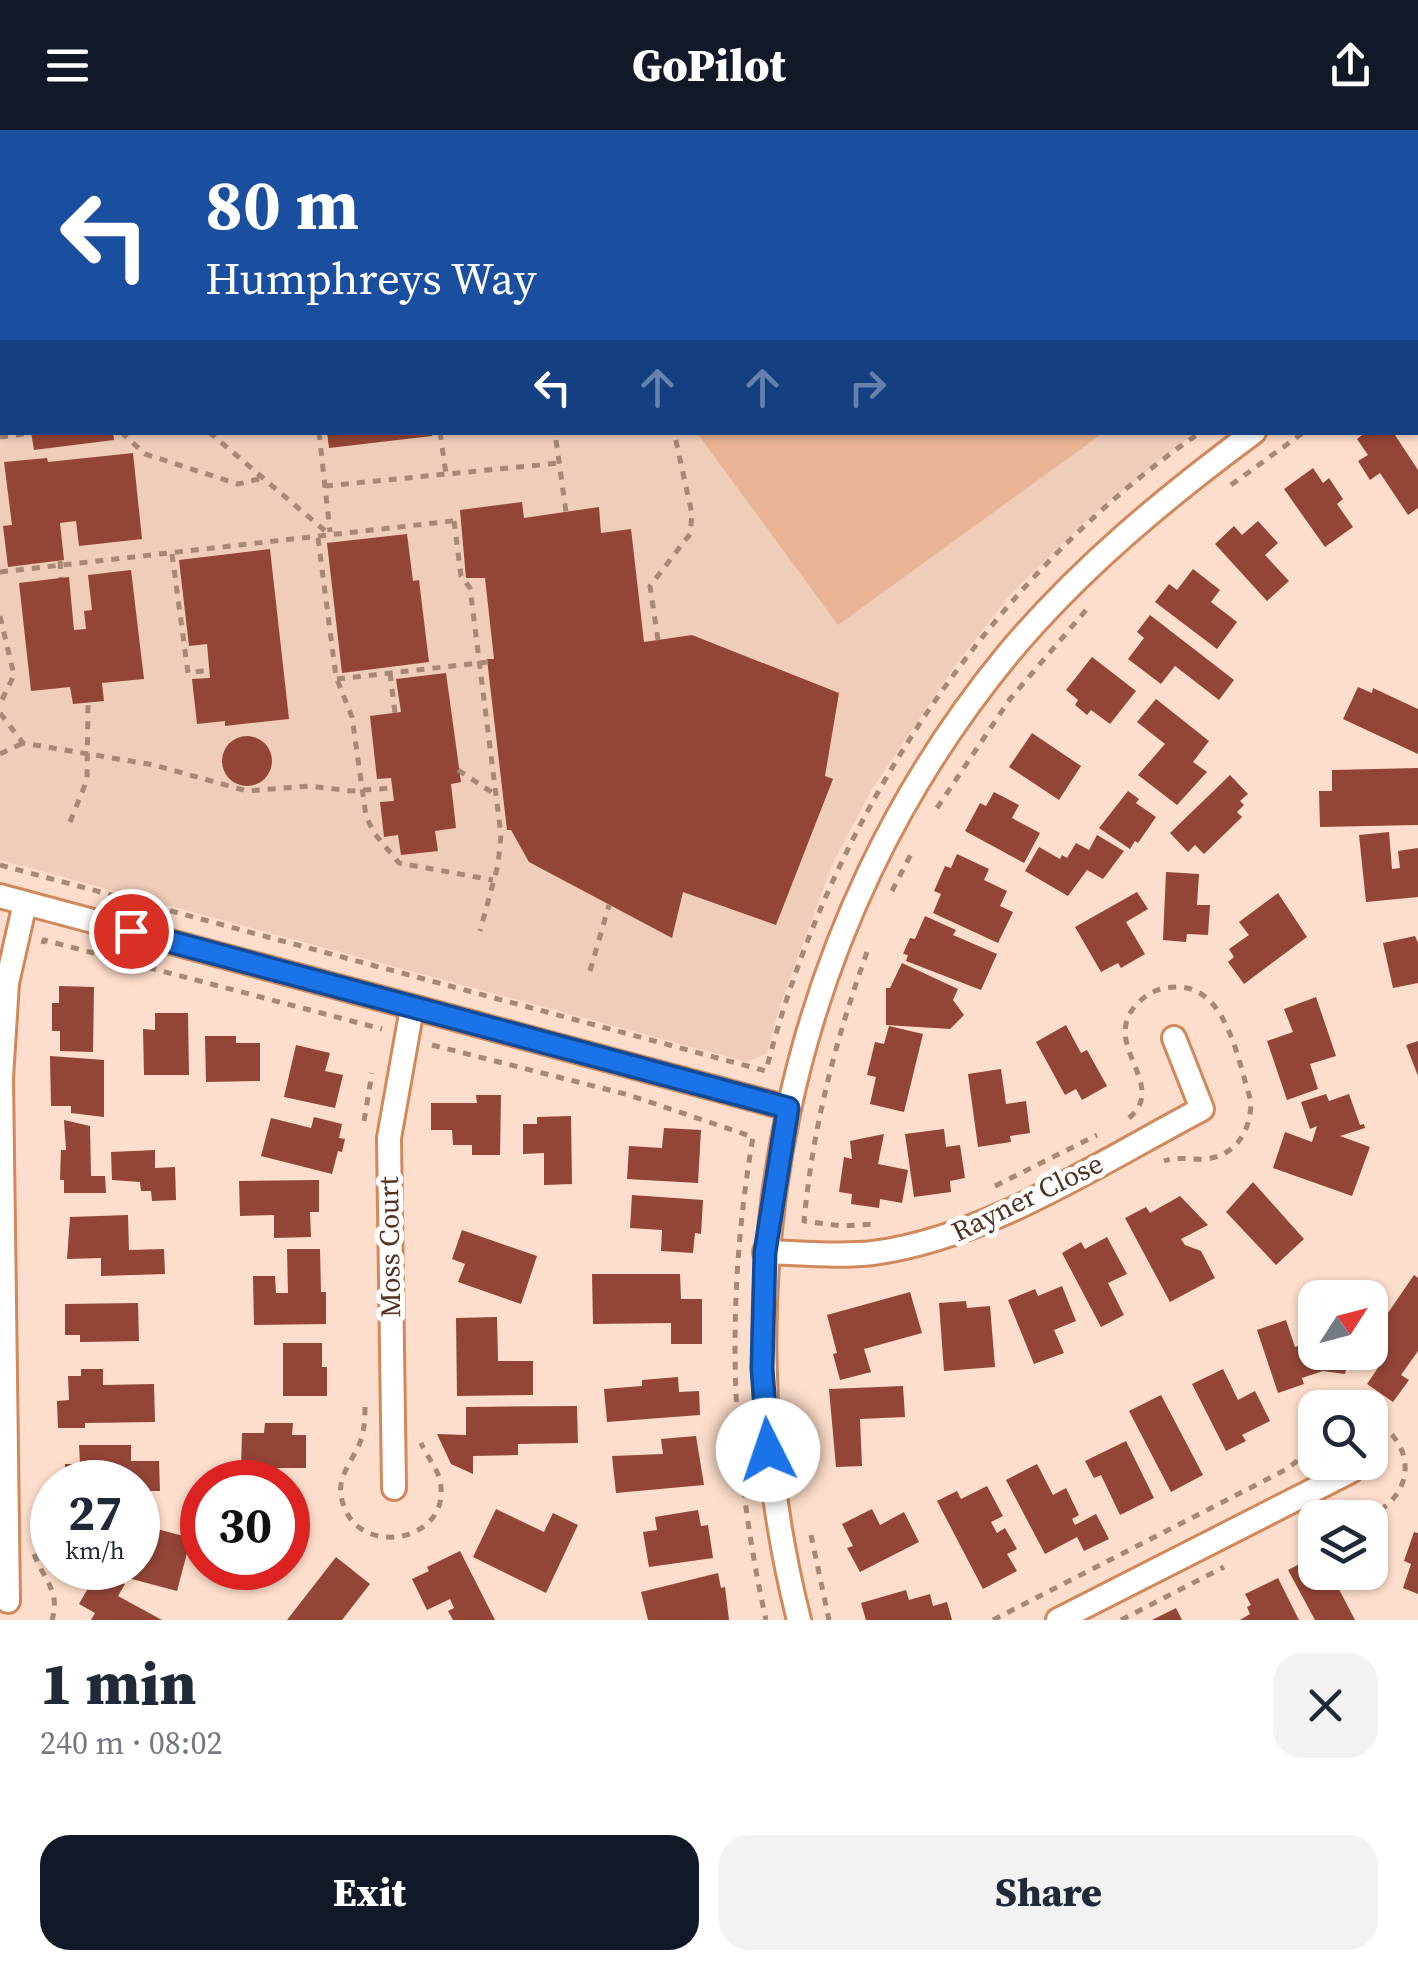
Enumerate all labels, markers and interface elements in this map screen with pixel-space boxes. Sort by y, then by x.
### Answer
text: GoPilot [632,34,786,96]
icon: menu [40,38,95,93]
icon: share [1323,38,1378,93]
text: 80 m [205,156,359,252]
icon: left [40,170,170,300]
text: Humphreys Way [205,247,536,309]
icon: left [525,360,580,415]
icon: ahead [630,360,685,415]
icon: ahead [735,360,790,415]
icon: right [840,360,895,415]
pin [89,889,174,974]
icon: arrive [104,904,159,959]
street label: Rayner Close [945,1144,1109,1250]
street label: Moss Court [369,1175,409,1318]
north arrow [1298,1280,1388,1370]
map controls [1298,1280,1388,1590]
button: search [1298,1390,1388,1480]
position arrow [716,1398,820,1502]
speed limit sign: 30 [180,1460,310,1590]
text: 27 [68,1478,122,1547]
button: layers [1298,1500,1388,1590]
text: km/h [65,1533,125,1567]
text: 1 min [40,1642,196,1724]
button: close [1273,1653,1378,1758]
text: 240 m · 08:02 [40,1721,222,1765]
button: Exit [40,1835,699,1950]
button: Share [719,1835,1378,1950]

